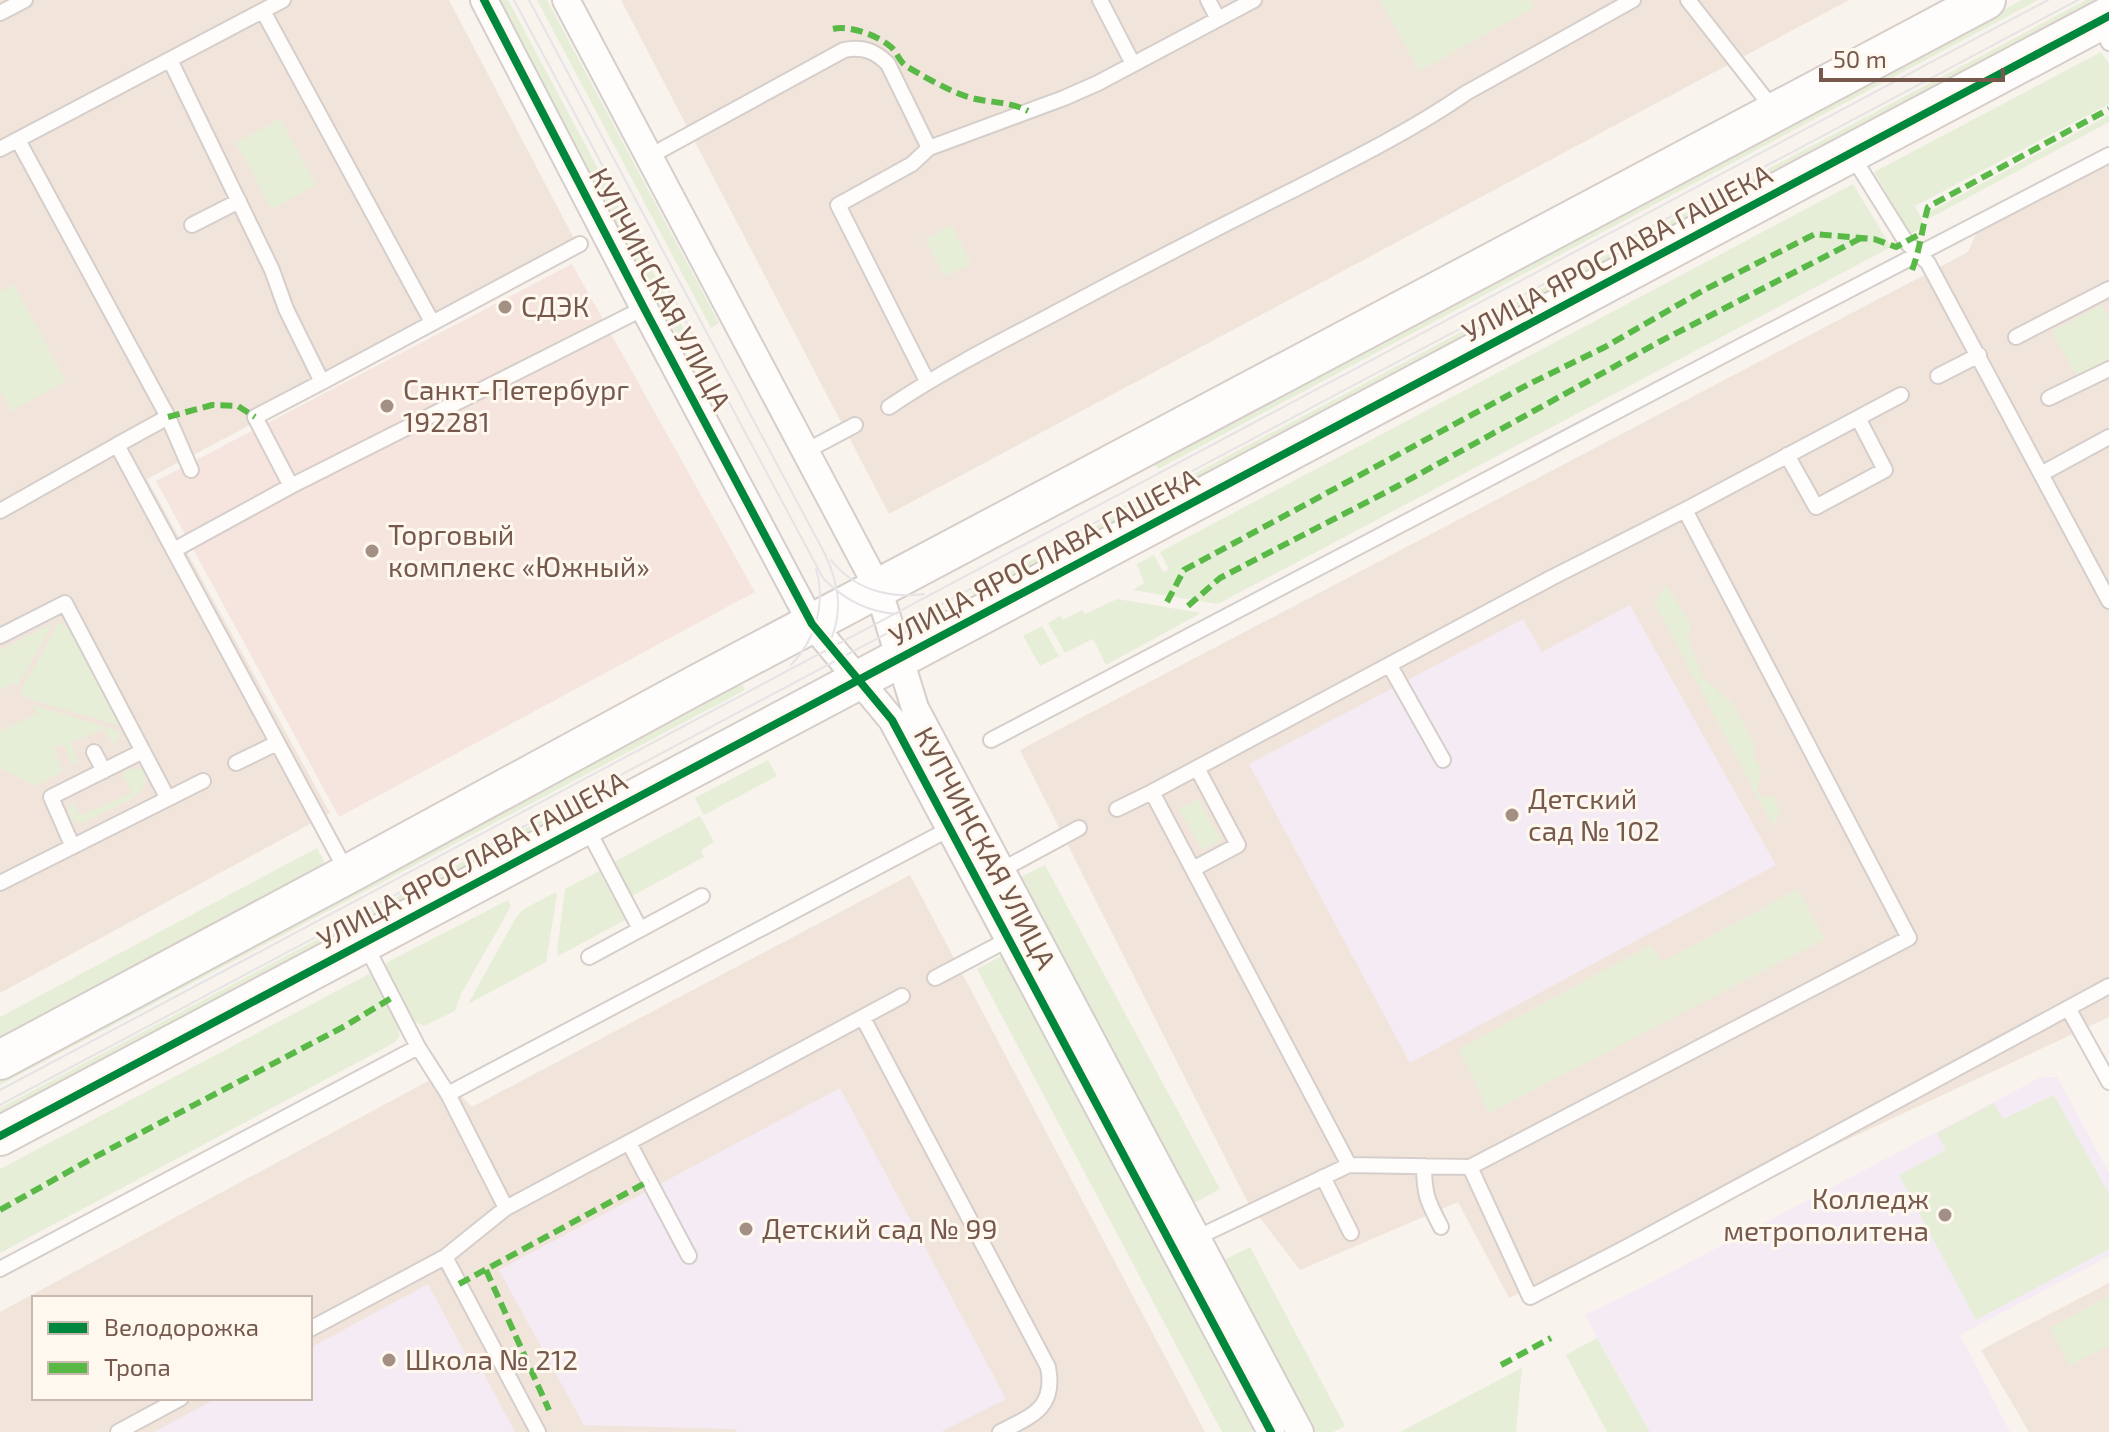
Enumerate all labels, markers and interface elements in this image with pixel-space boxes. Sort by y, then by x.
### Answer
scale bar [1821,32,2003,82]
text: 50 m [1833,44,1887,73]
street label: УЛИЦА ЯРОСЛАВА ГАШЕКА [1456,156,1778,348]
street label: КУПЧИНСКАЯ УЛИЦА [583,162,739,416]
place label: СДЭК [521,289,589,323]
marker: СДЭК [496,298,514,316]
place label: Санкт-Петербург 192281 [403,372,629,438]
marker: Санкт-Петербург 192281 [378,397,396,415]
street label: УЛИЦА ЯРОСЛАВА ГАШЕКА [883,460,1205,652]
place label: Торговый комплекс «Южный» [388,517,650,583]
marker: Торговый комплекс «Южный» [363,542,381,560]
street label: КУПЧИНСКАЯ УЛИЦА [908,721,1064,975]
street label: УЛИЦА ЯРОСЛАВА ГАШЕКА [311,763,633,955]
place label: Детский сад № 102 [1528,781,1660,847]
marker: Детский сад № 102 [1503,806,1521,824]
place label: Колледж метрополитена [1723,1181,1929,1247]
marker: Колледж метрополитена [1936,1206,1954,1224]
place label: Детский сад № 99 [762,1211,997,1245]
marker: Детский сад № 99 [737,1220,755,1238]
legend [32,1296,312,1400]
text: Велодорожка [104,1312,259,1341]
place label: Школа № 212 [405,1342,578,1376]
marker: Школа № 212 [380,1351,398,1369]
text: Тропа [104,1352,171,1381]

